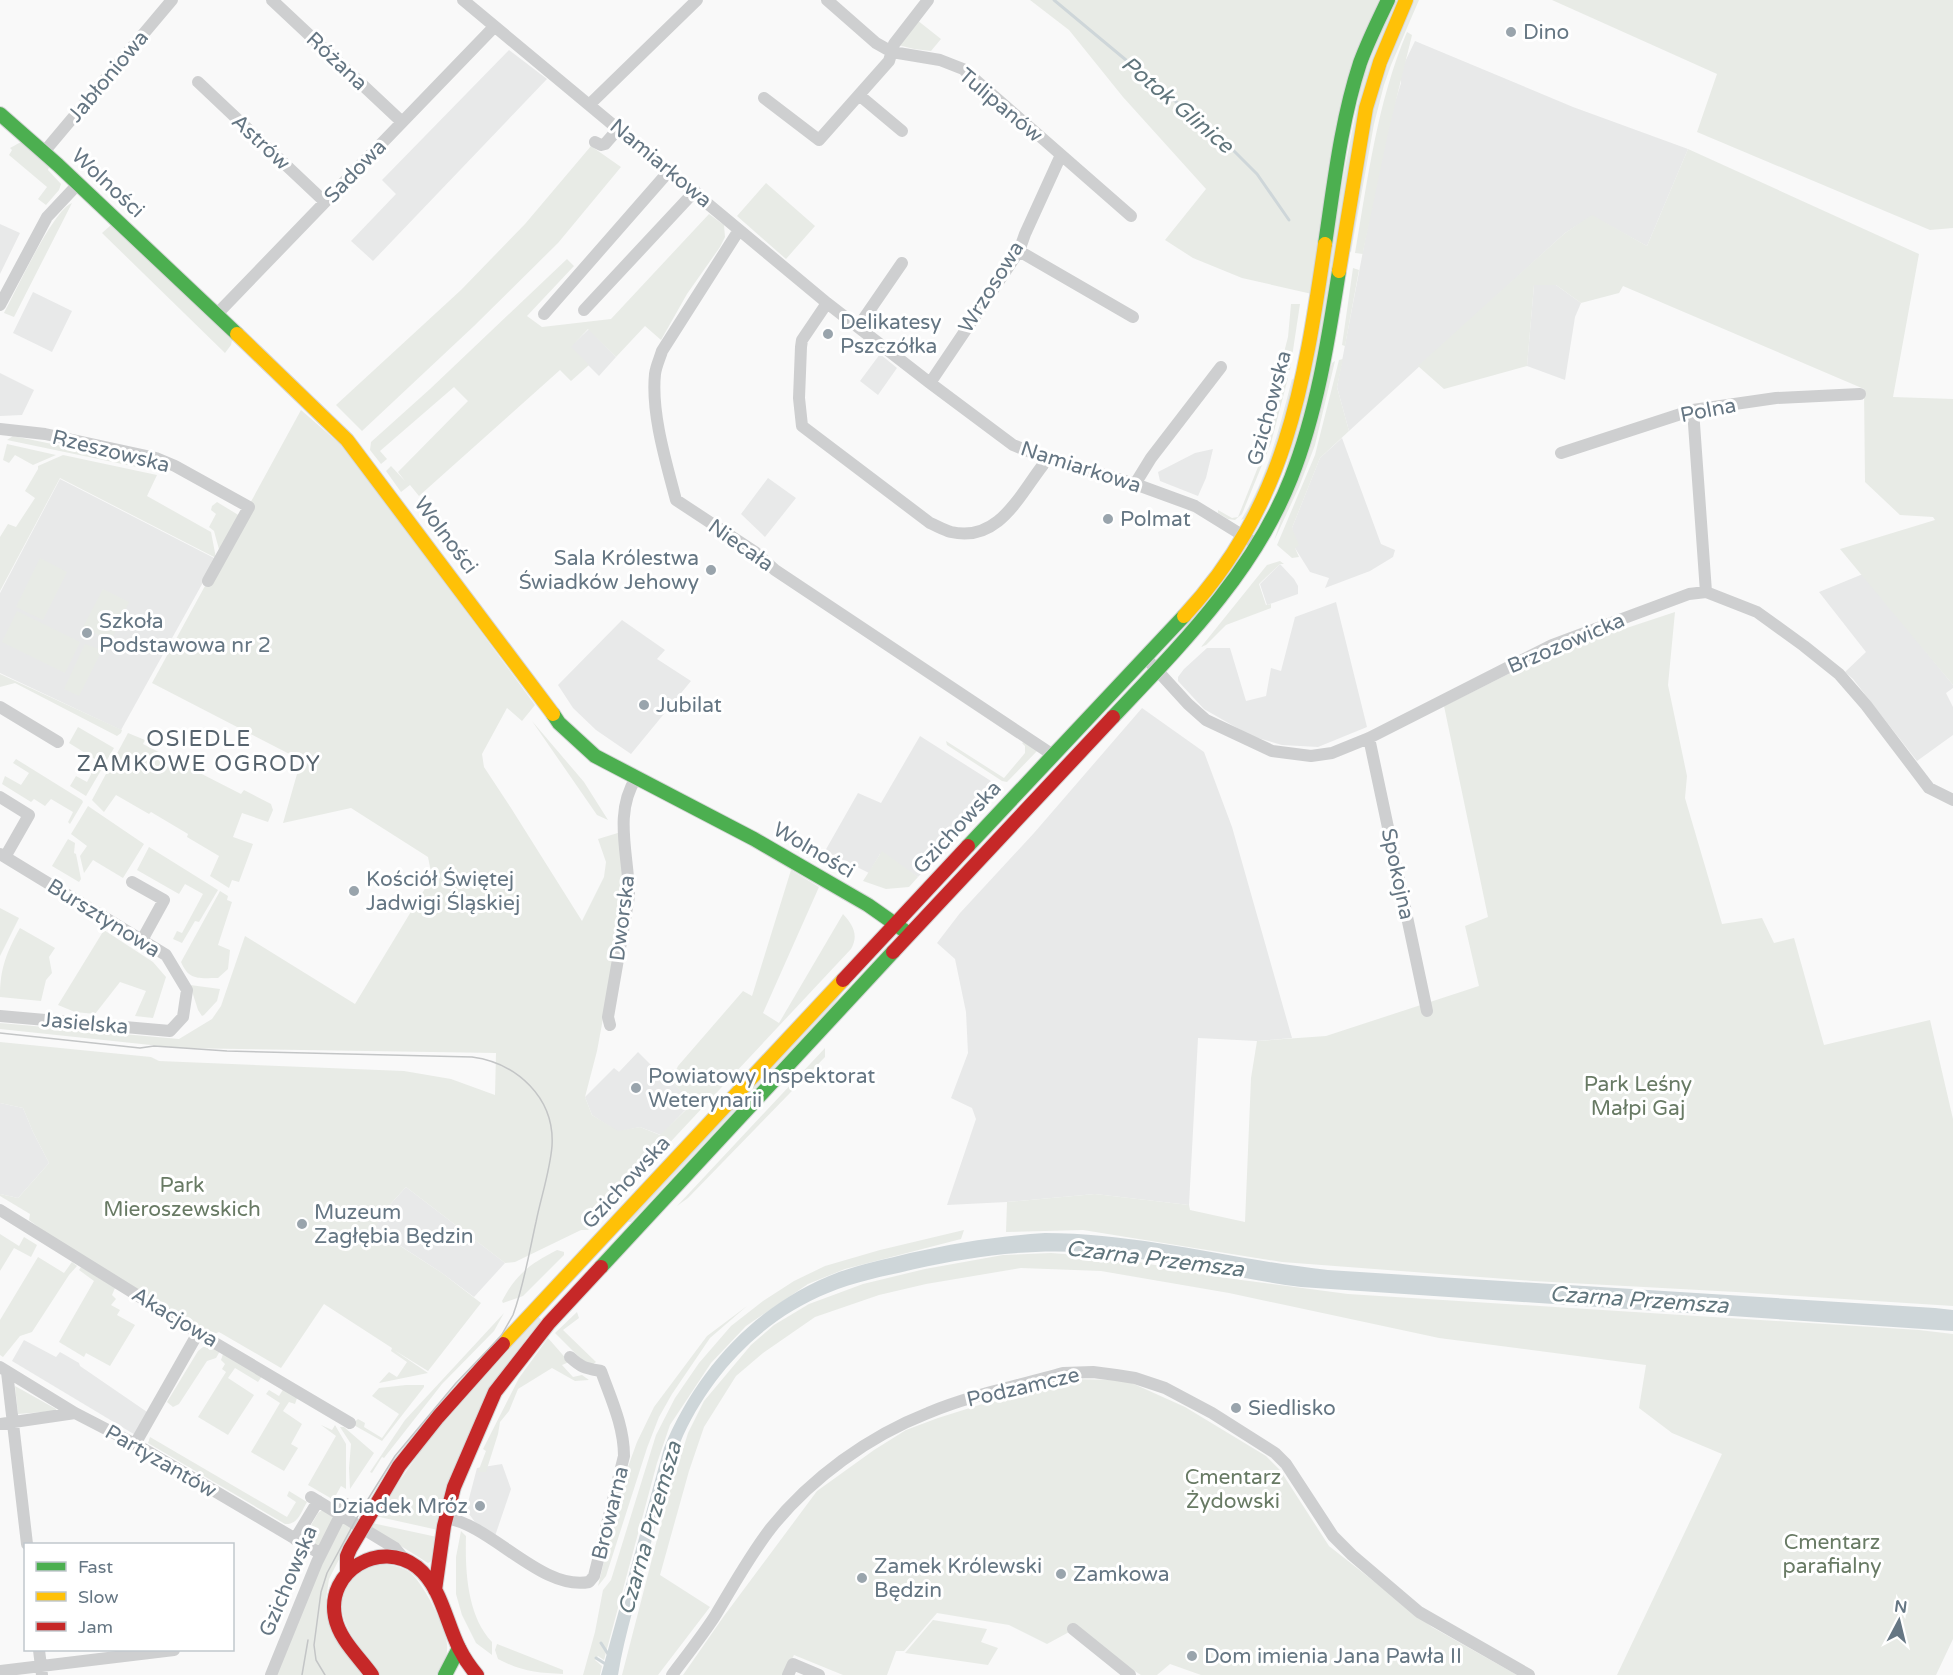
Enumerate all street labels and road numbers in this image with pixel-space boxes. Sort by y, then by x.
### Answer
street label: Jabłoniowa [63,25,154,127]
street label: Różana [301,27,372,96]
street label: Tulipanów [954,63,1048,148]
street label: Astrów [226,109,295,176]
street label: Namiarkowa [605,114,717,213]
street label: Sadowa [319,134,392,208]
street label: Wolności [66,143,149,223]
street label: Wrzosowa [953,237,1029,338]
street label: Gzichowska [1242,348,1297,468]
street label: Polna [1678,393,1738,428]
street label: Rzeszowska [50,425,172,478]
street label: Namiarkowa [1017,436,1144,499]
street label: Wolności [408,492,483,579]
street label: Niecała [703,514,778,577]
street label: Brzozowicka [1504,608,1629,679]
street label: Gzichowska [908,776,1007,879]
street label: Wolności [768,817,859,884]
street label: Spokojna [1376,826,1419,922]
street label: Bursztynowa [43,874,165,963]
street label: Dworska [605,874,640,962]
street label: Jasielska [40,1007,129,1040]
street label: Gzichowska [577,1131,676,1234]
street label: Akacjowa [127,1282,222,1353]
street label: Podzamcze [964,1362,1082,1413]
street label: Partyzantów [101,1419,221,1504]
street label: Browarna [587,1464,634,1563]
street label: Gzichowska [254,1522,323,1640]

